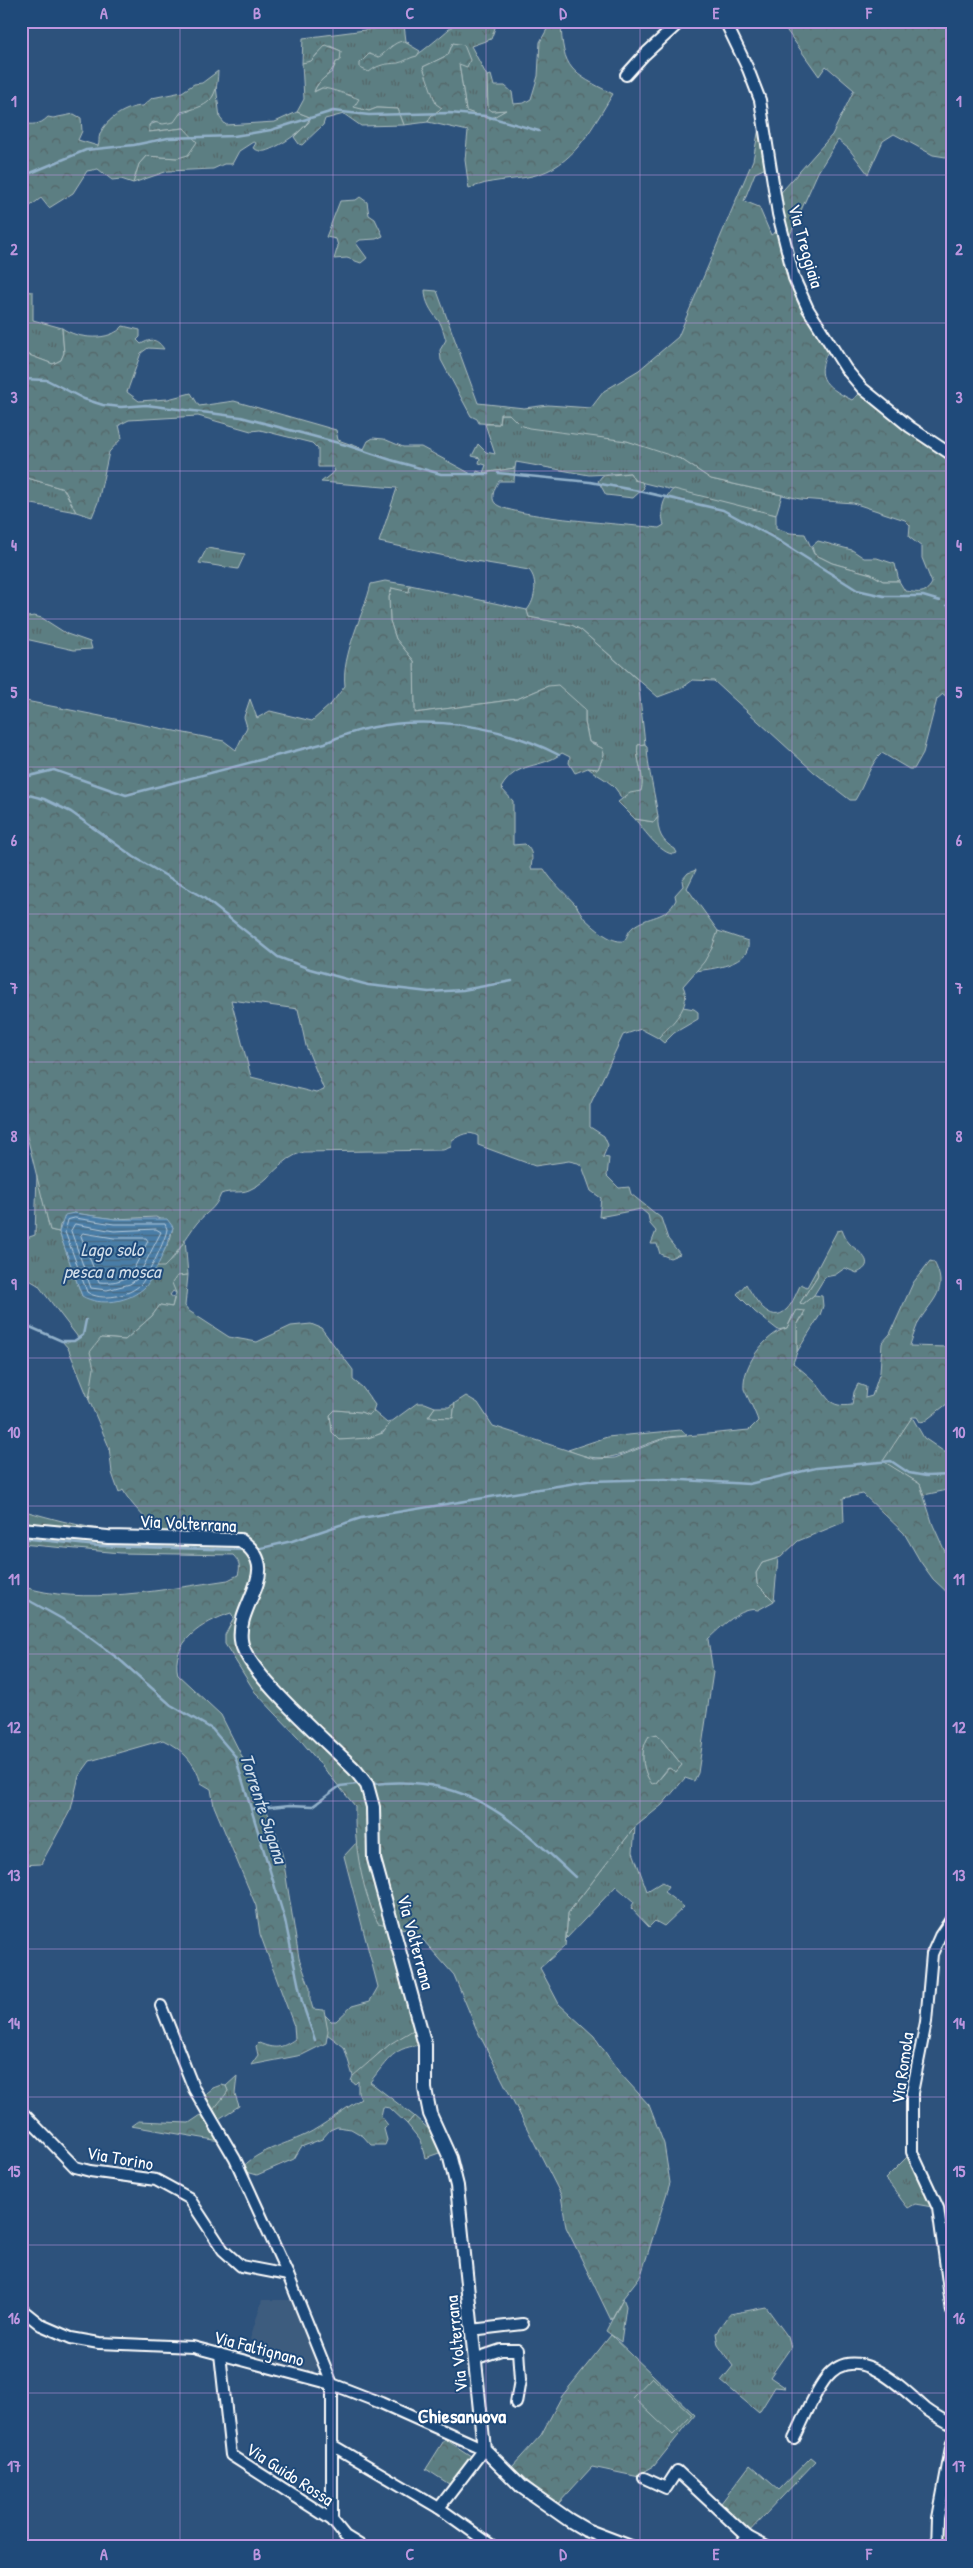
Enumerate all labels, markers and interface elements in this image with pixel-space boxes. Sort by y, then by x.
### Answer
text: A [100,2,108,24]
text: B [253,2,261,24]
text: C [406,2,415,24]
text: D [559,2,567,24]
text: E [712,2,720,24]
text: F [865,2,873,24]
text: 1 [11,90,17,112]
text: 1 [956,90,962,112]
street label: Via Treggiaia [782,201,830,291]
text: 2 [10,238,18,260]
text: 2 [955,238,963,260]
text: 3 [10,386,18,408]
text: 3 [955,386,963,408]
text: 4 [11,534,17,556]
text: 4 [956,534,962,556]
text: 5 [11,681,18,703]
text: 5 [956,681,963,703]
text: 6 [11,829,18,851]
text: 6 [956,829,963,851]
text: 7 [9,977,18,999]
text: 7 [954,977,963,999]
text: 8 [11,1125,18,1147]
text: 8 [956,1125,963,1147]
water label: Lago solo pesca a mosca [63,1236,163,1284]
text: 9 [11,1273,17,1295]
text: 9 [956,1273,962,1295]
text: 10 [8,1421,20,1443]
text: 10 [953,1421,965,1443]
street label: Via Volterrana [139,1508,237,1538]
text: 11 [8,1568,20,1590]
text: 11 [953,1568,965,1590]
text: 12 [7,1716,21,1738]
text: 12 [952,1716,966,1738]
water label: Torrente Sugana [234,1750,295,1869]
text: 13 [8,1864,20,1886]
text: 13 [953,1864,965,1886]
street label: Via Volterrana [391,1892,441,1992]
text: 14 [8,2012,20,2034]
text: 14 [953,2012,965,2034]
street label: Via Romola [885,2031,919,2105]
street label: Via Torino [85,2140,155,2176]
text: 15 [8,2160,21,2182]
text: 15 [953,2160,966,2182]
street label: Via Volterrana [439,2294,473,2394]
text: 16 [8,2307,21,2329]
text: 16 [953,2307,966,2329]
street label: Via Faltignano [211,2324,307,2372]
district label: Chiesanuova [418,2402,506,2429]
street label: Via Guido Rossa [241,2436,339,2512]
text: 17 [7,2455,21,2477]
text: 17 [952,2455,966,2477]
text: A [100,2543,108,2565]
text: B [253,2543,261,2565]
text: C [406,2543,415,2565]
text: D [559,2543,567,2565]
text: E [712,2543,720,2565]
text: F [865,2543,873,2565]

